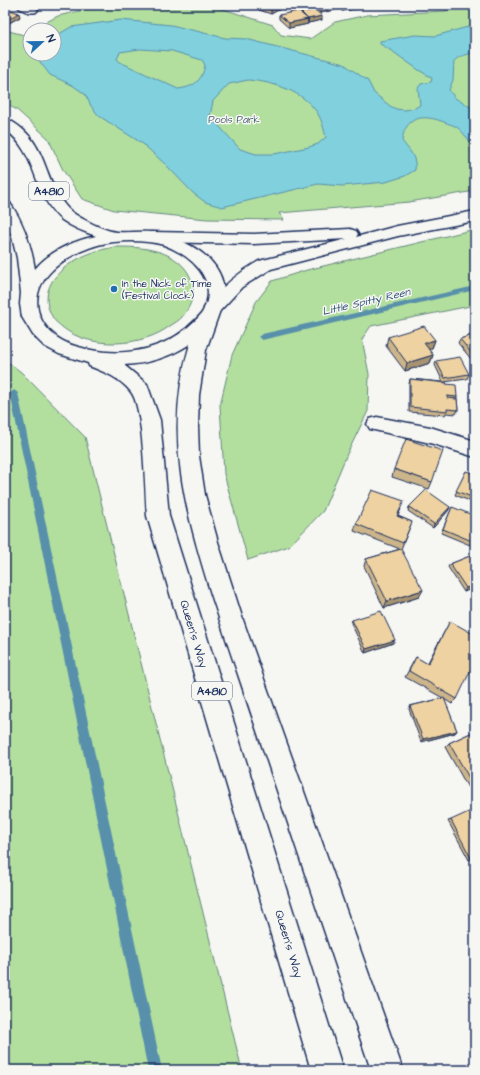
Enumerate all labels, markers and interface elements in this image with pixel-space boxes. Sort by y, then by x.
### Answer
north arrow [22,22,62,62]
text: N [43,32,59,45]
park label: Pools Park [208,113,260,127]
road number: A4810 [29,182,69,200]
place label: In the Nick of Time (Festival Clock) [122,277,212,303]
marker: In the Nick of Time (Festival Clock) [109,284,119,294]
water label: Little Spitty Reen [321,284,413,320]
street label: Queen's Way [174,598,212,671]
road number: A4810 [192,682,232,700]
street label: Queen's Way [269,908,307,981]

